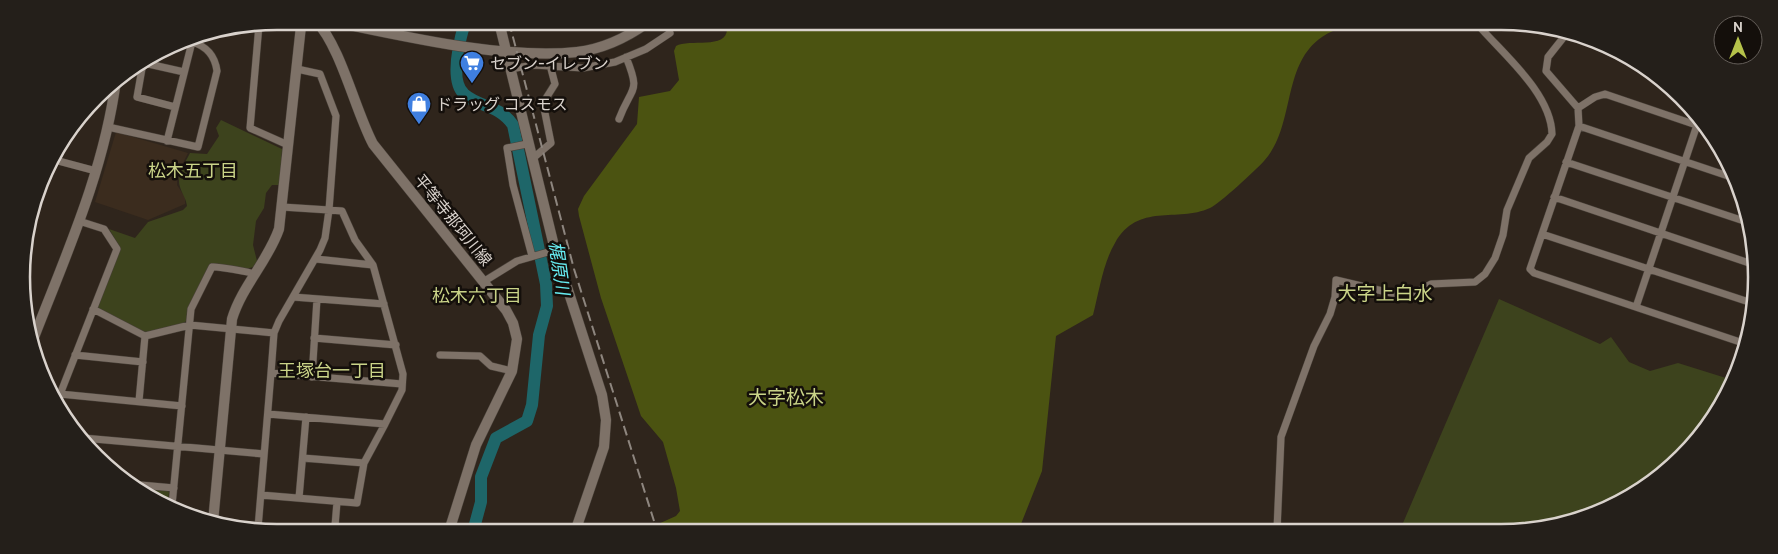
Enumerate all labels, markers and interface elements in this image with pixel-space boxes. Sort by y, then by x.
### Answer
north arrow [1713,15,1763,65]
text: N [1733,18,1743,36]
supermarket icon: セブン-イレブン [459,50,485,84]
place label: セブン-イレブン [490,54,609,73]
shop icon: ドラッグ コスモス [406,91,432,125]
place label: ドラッグ コスモス [436,95,568,114]
district label: 松木五丁目 [148,160,238,182]
street label: 平等寺那珂川線 [410,170,496,270]
water label: 梶原川 [544,240,574,298]
district label: 大字上白水 [1337,282,1433,305]
district label: 松木六丁目 [432,285,522,307]
district label: 王塚台一丁目 [278,360,386,382]
district label: 大字松木 [748,386,824,409]

